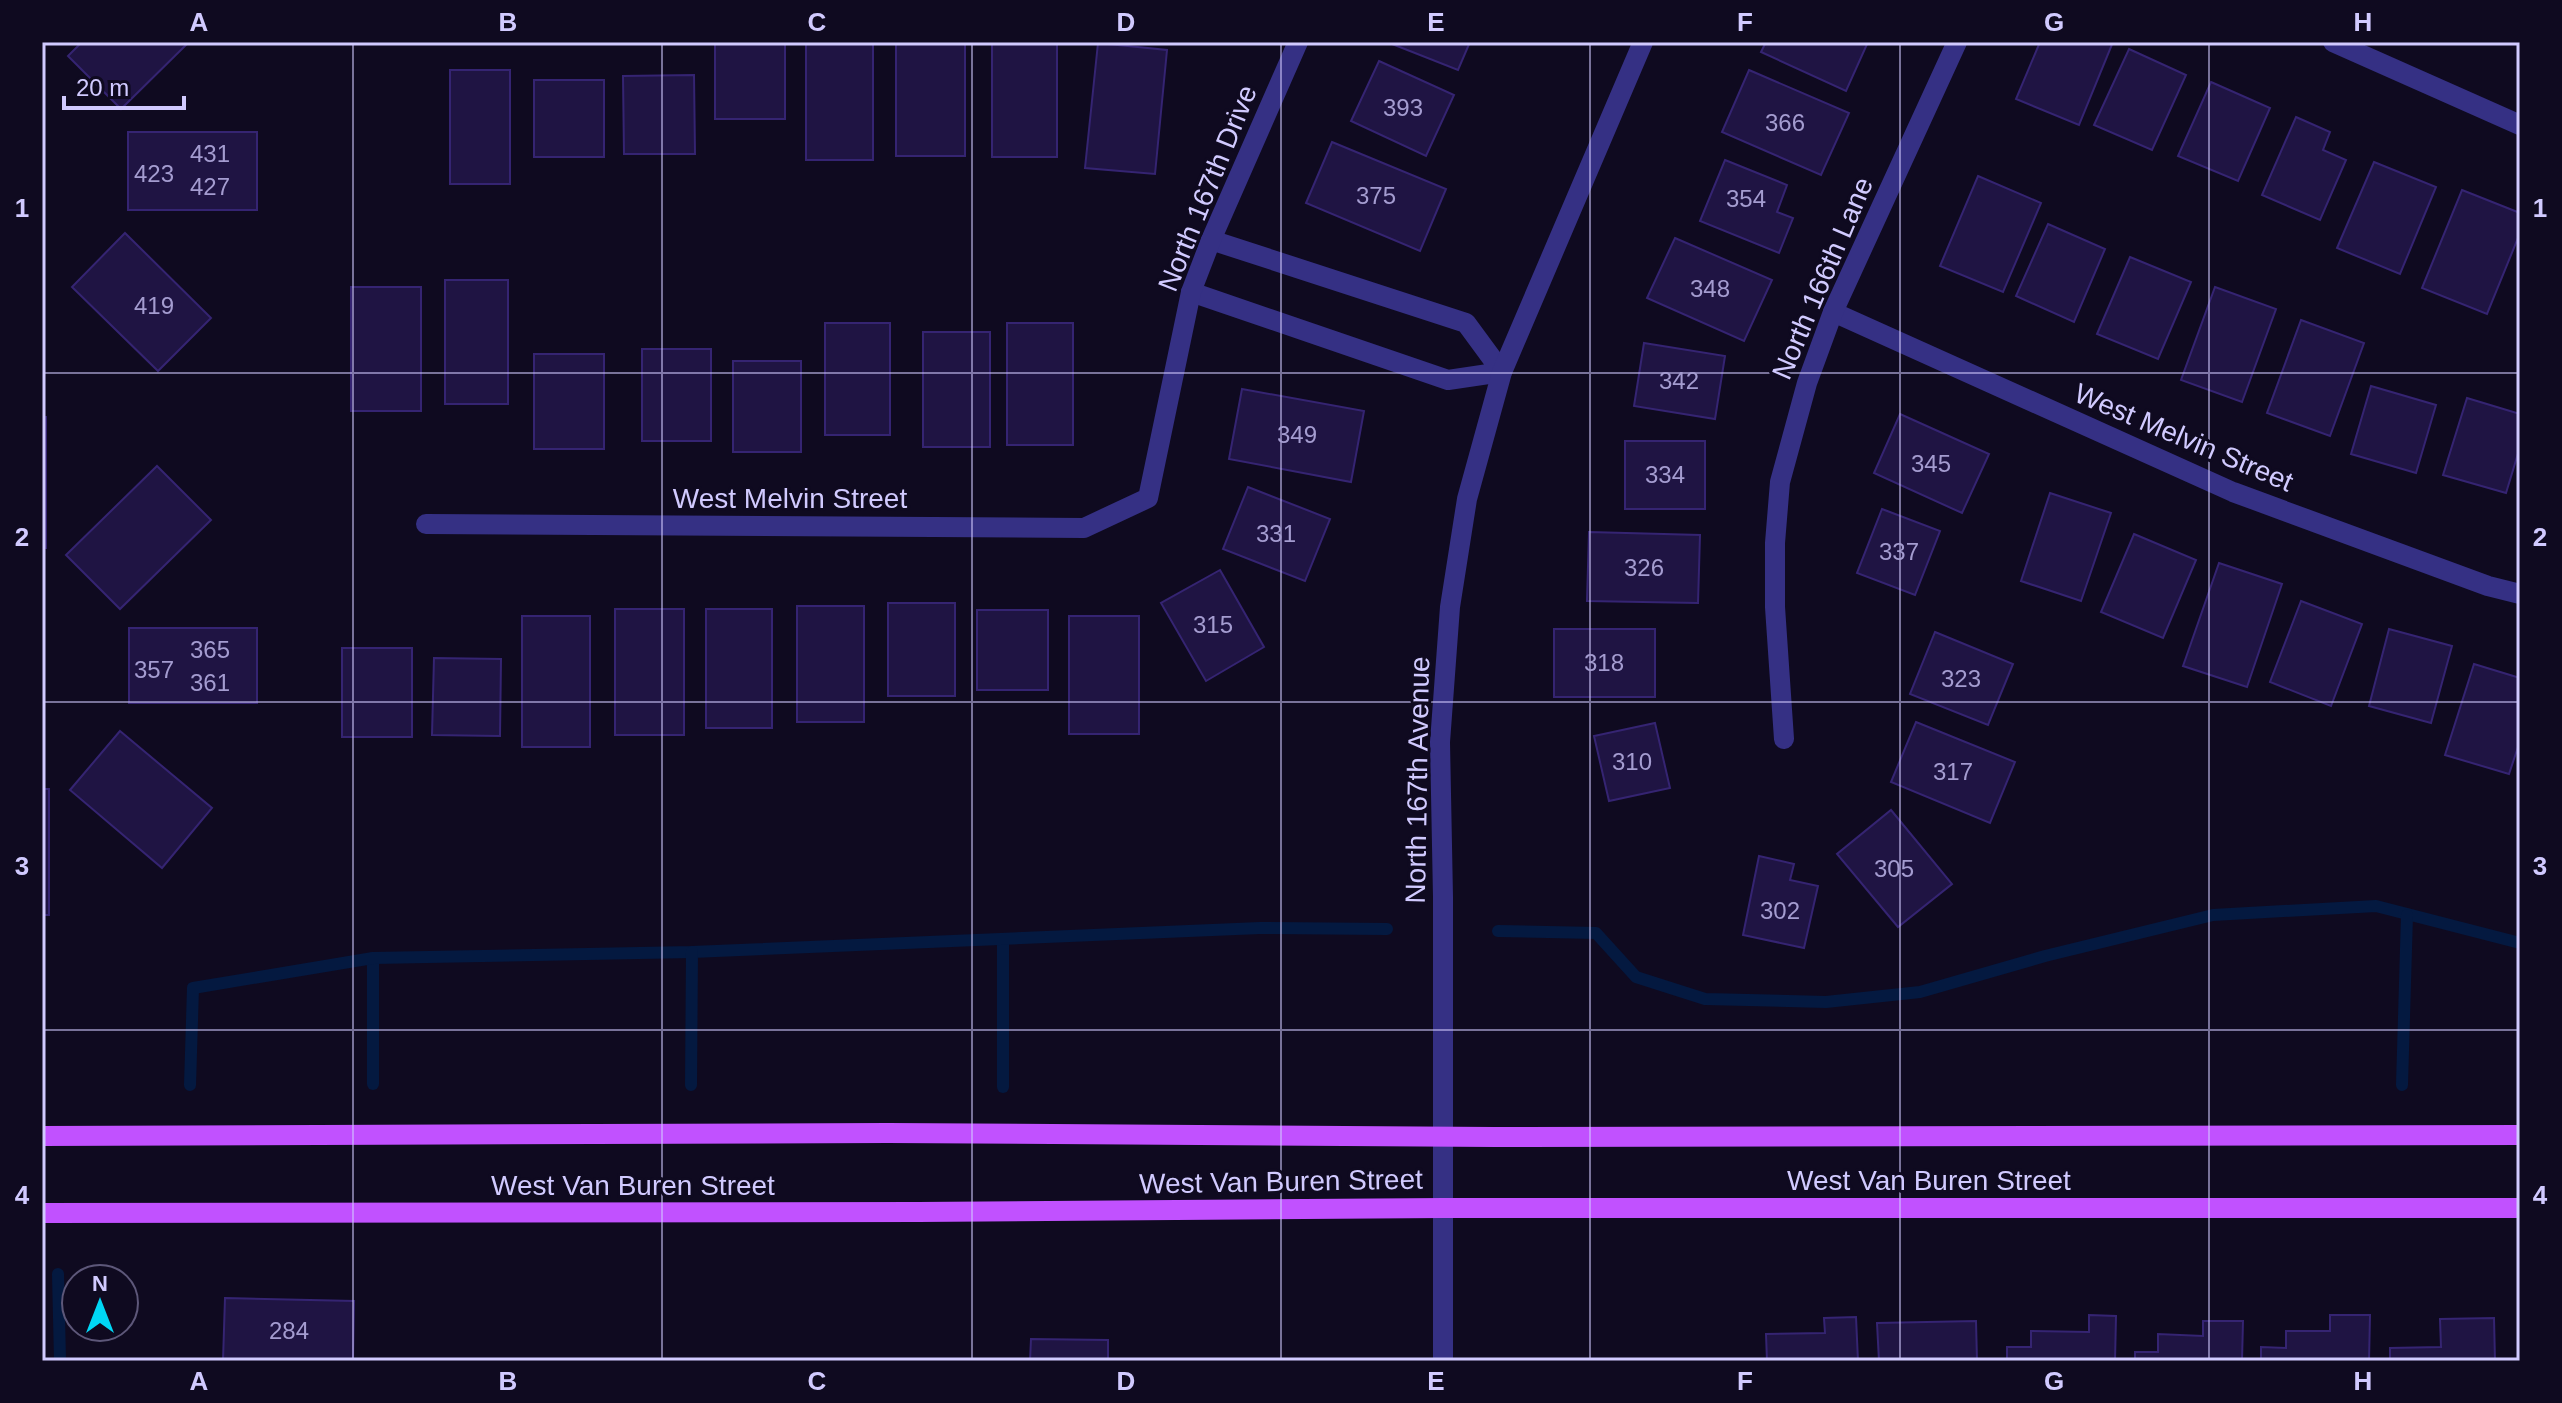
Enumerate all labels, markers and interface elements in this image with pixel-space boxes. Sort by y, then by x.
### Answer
text: A [190,7,209,37]
text: B [499,7,517,37]
text: C [808,7,827,37]
text: D [1117,7,1135,37]
text: E [1427,7,1445,37]
text: F [1737,7,1753,37]
text: G [2044,7,2064,37]
text: H [2354,7,2372,37]
scale bar [64,60,184,110]
text: 20 m [76,74,129,101]
street label: North 167th Drive [1152,81,1263,296]
house number: 393 [1383,94,1423,121]
house number: 366 [1765,109,1805,136]
house number: 431 [190,140,230,167]
house number: 423 [134,160,174,187]
house number: 427 [190,173,230,200]
street label: North 166th Lane [1766,173,1879,384]
house number: 375 [1356,182,1396,209]
house number: 354 [1726,185,1766,212]
text: 1 [15,193,29,223]
text: 1 [2533,193,2547,223]
house number: 348 [1690,275,1730,302]
house number: 419 [134,292,174,319]
house number: 342 [1659,367,1699,394]
street label: West Melvin Street [2070,377,2298,498]
house number: 349 [1277,421,1317,448]
house number: 345 [1911,450,1951,477]
house number: 334 [1645,461,1685,488]
street label: West Melvin Street [673,483,907,514]
house number: 331 [1256,520,1296,547]
text: 2 [15,522,29,552]
text: 2 [2533,522,2547,552]
house number: 337 [1879,538,1919,565]
house number: 326 [1624,554,1664,581]
house number: 315 [1193,611,1233,638]
house number: 365 [190,636,230,663]
house number: 318 [1584,649,1624,676]
house number: 357 [134,656,174,683]
street label: North 167th Avenue [1400,656,1435,904]
house number: 323 [1941,665,1981,692]
house number: 361 [190,669,230,696]
house number: 310 [1612,748,1652,775]
house number: 317 [1933,758,1973,785]
text: 3 [15,851,29,881]
text: 3 [2533,851,2547,881]
house number: 305 [1874,855,1914,882]
house number: 302 [1760,897,1800,924]
street label: West Van Buren Street [1139,1164,1423,1199]
street label: West Van Buren Street [1787,1165,2071,1196]
street label: West Van Buren Street [491,1170,775,1201]
text: 4 [15,1180,30,1210]
text: 4 [2533,1180,2548,1210]
north arrow [60,1263,140,1343]
text: N [92,1271,108,1296]
house number: 284 [269,1317,309,1344]
text: A [190,1366,209,1396]
text: B [499,1366,517,1396]
text: C [808,1366,827,1396]
text: D [1117,1366,1135,1396]
text: E [1427,1366,1445,1396]
text: F [1737,1366,1753,1396]
text: G [2044,1366,2064,1396]
text: H [2354,1366,2372,1396]

